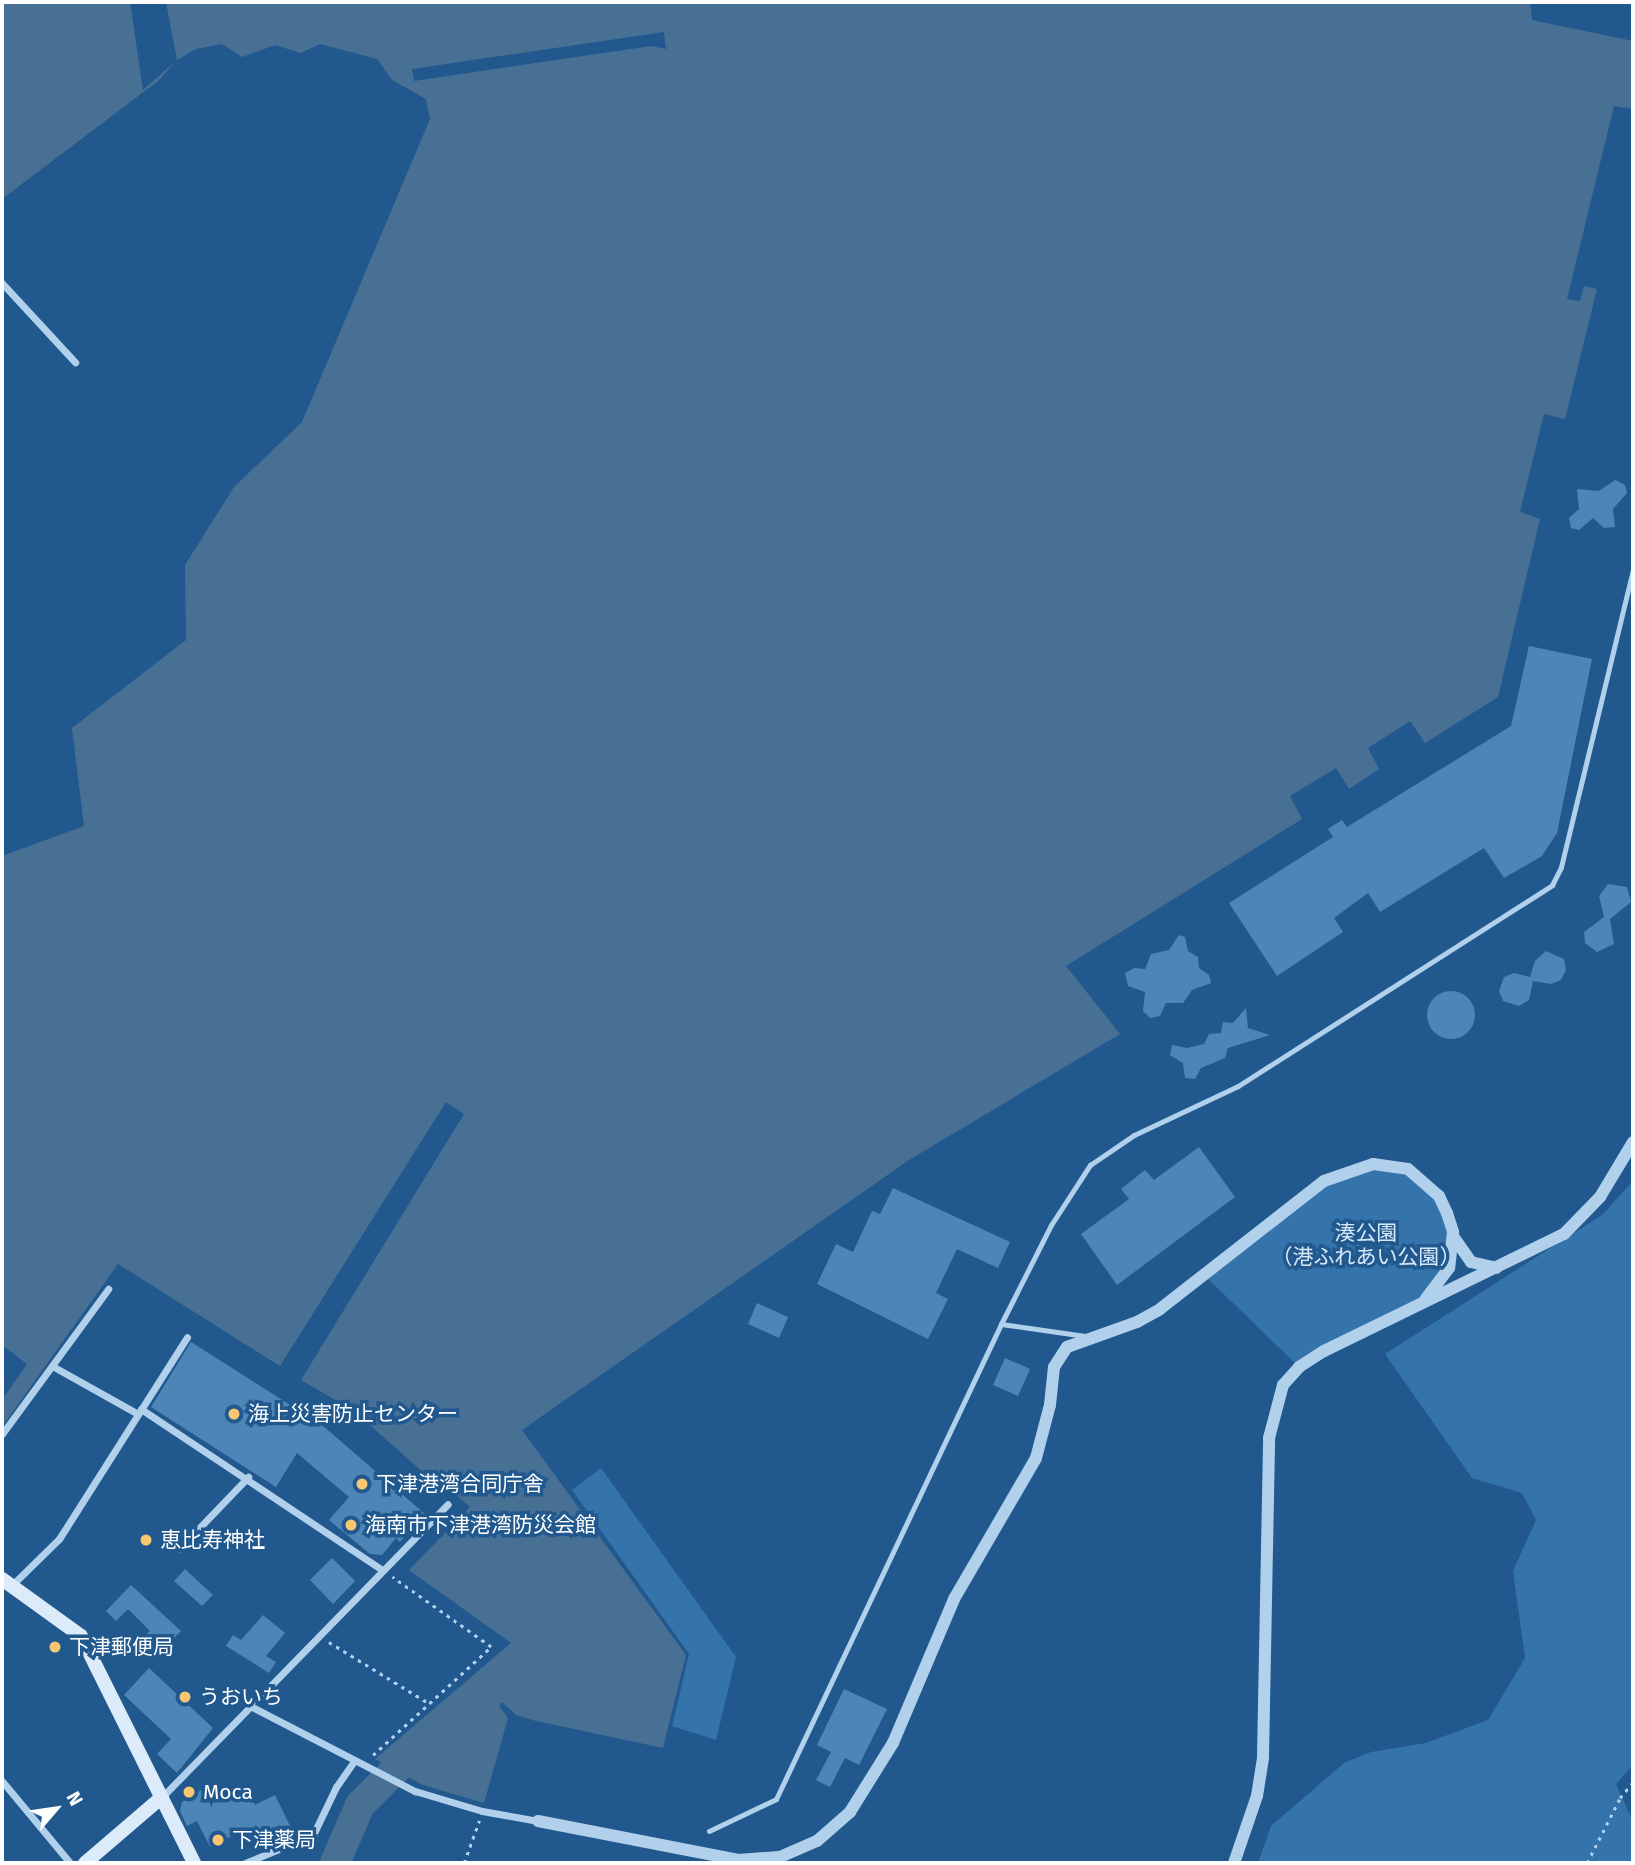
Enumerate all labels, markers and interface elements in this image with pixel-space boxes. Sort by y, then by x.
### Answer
park label: 湊公園 （港ふれあい公園） [1272,1220,1460,1270]
place label: 海上災害防止センター [248,1401,458,1427]
marker: 海上災害防止センター [226,1406,242,1422]
place label: 下津港湾合同庁舎 [376,1471,544,1497]
marker: 下津港湾合同庁舎 [354,1476,370,1492]
place label: 海南市下津港湾防災会館 [365,1512,596,1538]
marker: 海南市下津港湾防災会館 [343,1517,359,1533]
place label: 恵比寿神社 [160,1527,265,1553]
marker: 恵比寿神社 [138,1532,154,1548]
place label: 下津郵便局 [69,1634,174,1660]
marker: 下津郵便局 [47,1639,63,1655]
place label: うおいち [199,1684,283,1710]
marker: うおいち [177,1689,193,1705]
north arrow [21,1774,91,1844]
place label: Moca [203,1779,253,1805]
marker: Moca [181,1784,197,1800]
text: N [62,1787,88,1810]
place label: 下津薬局 [232,1827,316,1853]
marker: 下津薬局 [210,1832,226,1848]

